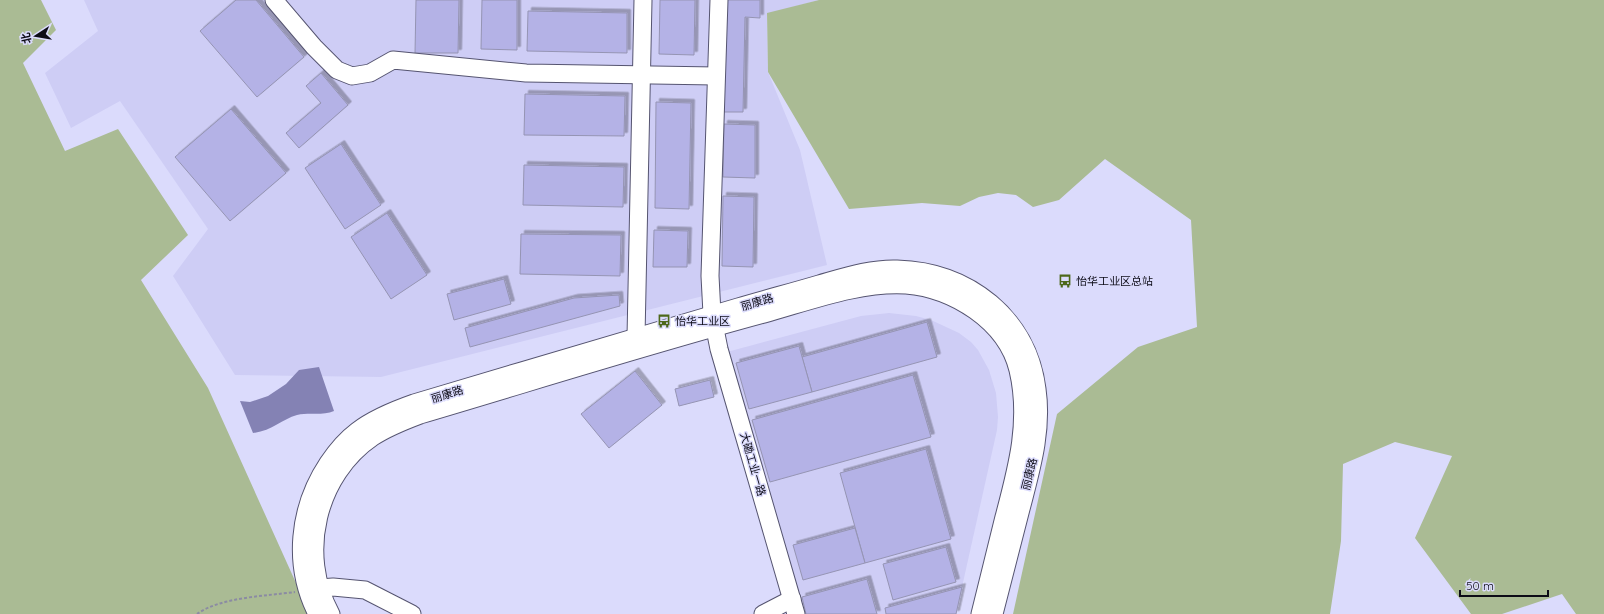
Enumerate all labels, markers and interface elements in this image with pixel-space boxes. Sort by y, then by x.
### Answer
north arrow [16,16,56,56]
text: 北 [18,31,34,45]
bus stop icon: 怡华工业区总站 [1057,273,1073,289]
place label: 怡华工业区总站 [1076,274,1153,288]
street label: 丽康路 [739,291,775,313]
bus stop icon: 怡华工业区 [656,313,672,329]
place label: 怡华工业区 [675,314,730,328]
street label: 丽康路 [429,382,465,406]
street label: 大磡工业一路 [737,430,769,498]
street label: 丽康路 [1018,456,1040,492]
scale bar [1460,572,1548,598]
text: 50 m [1466,578,1494,593]

